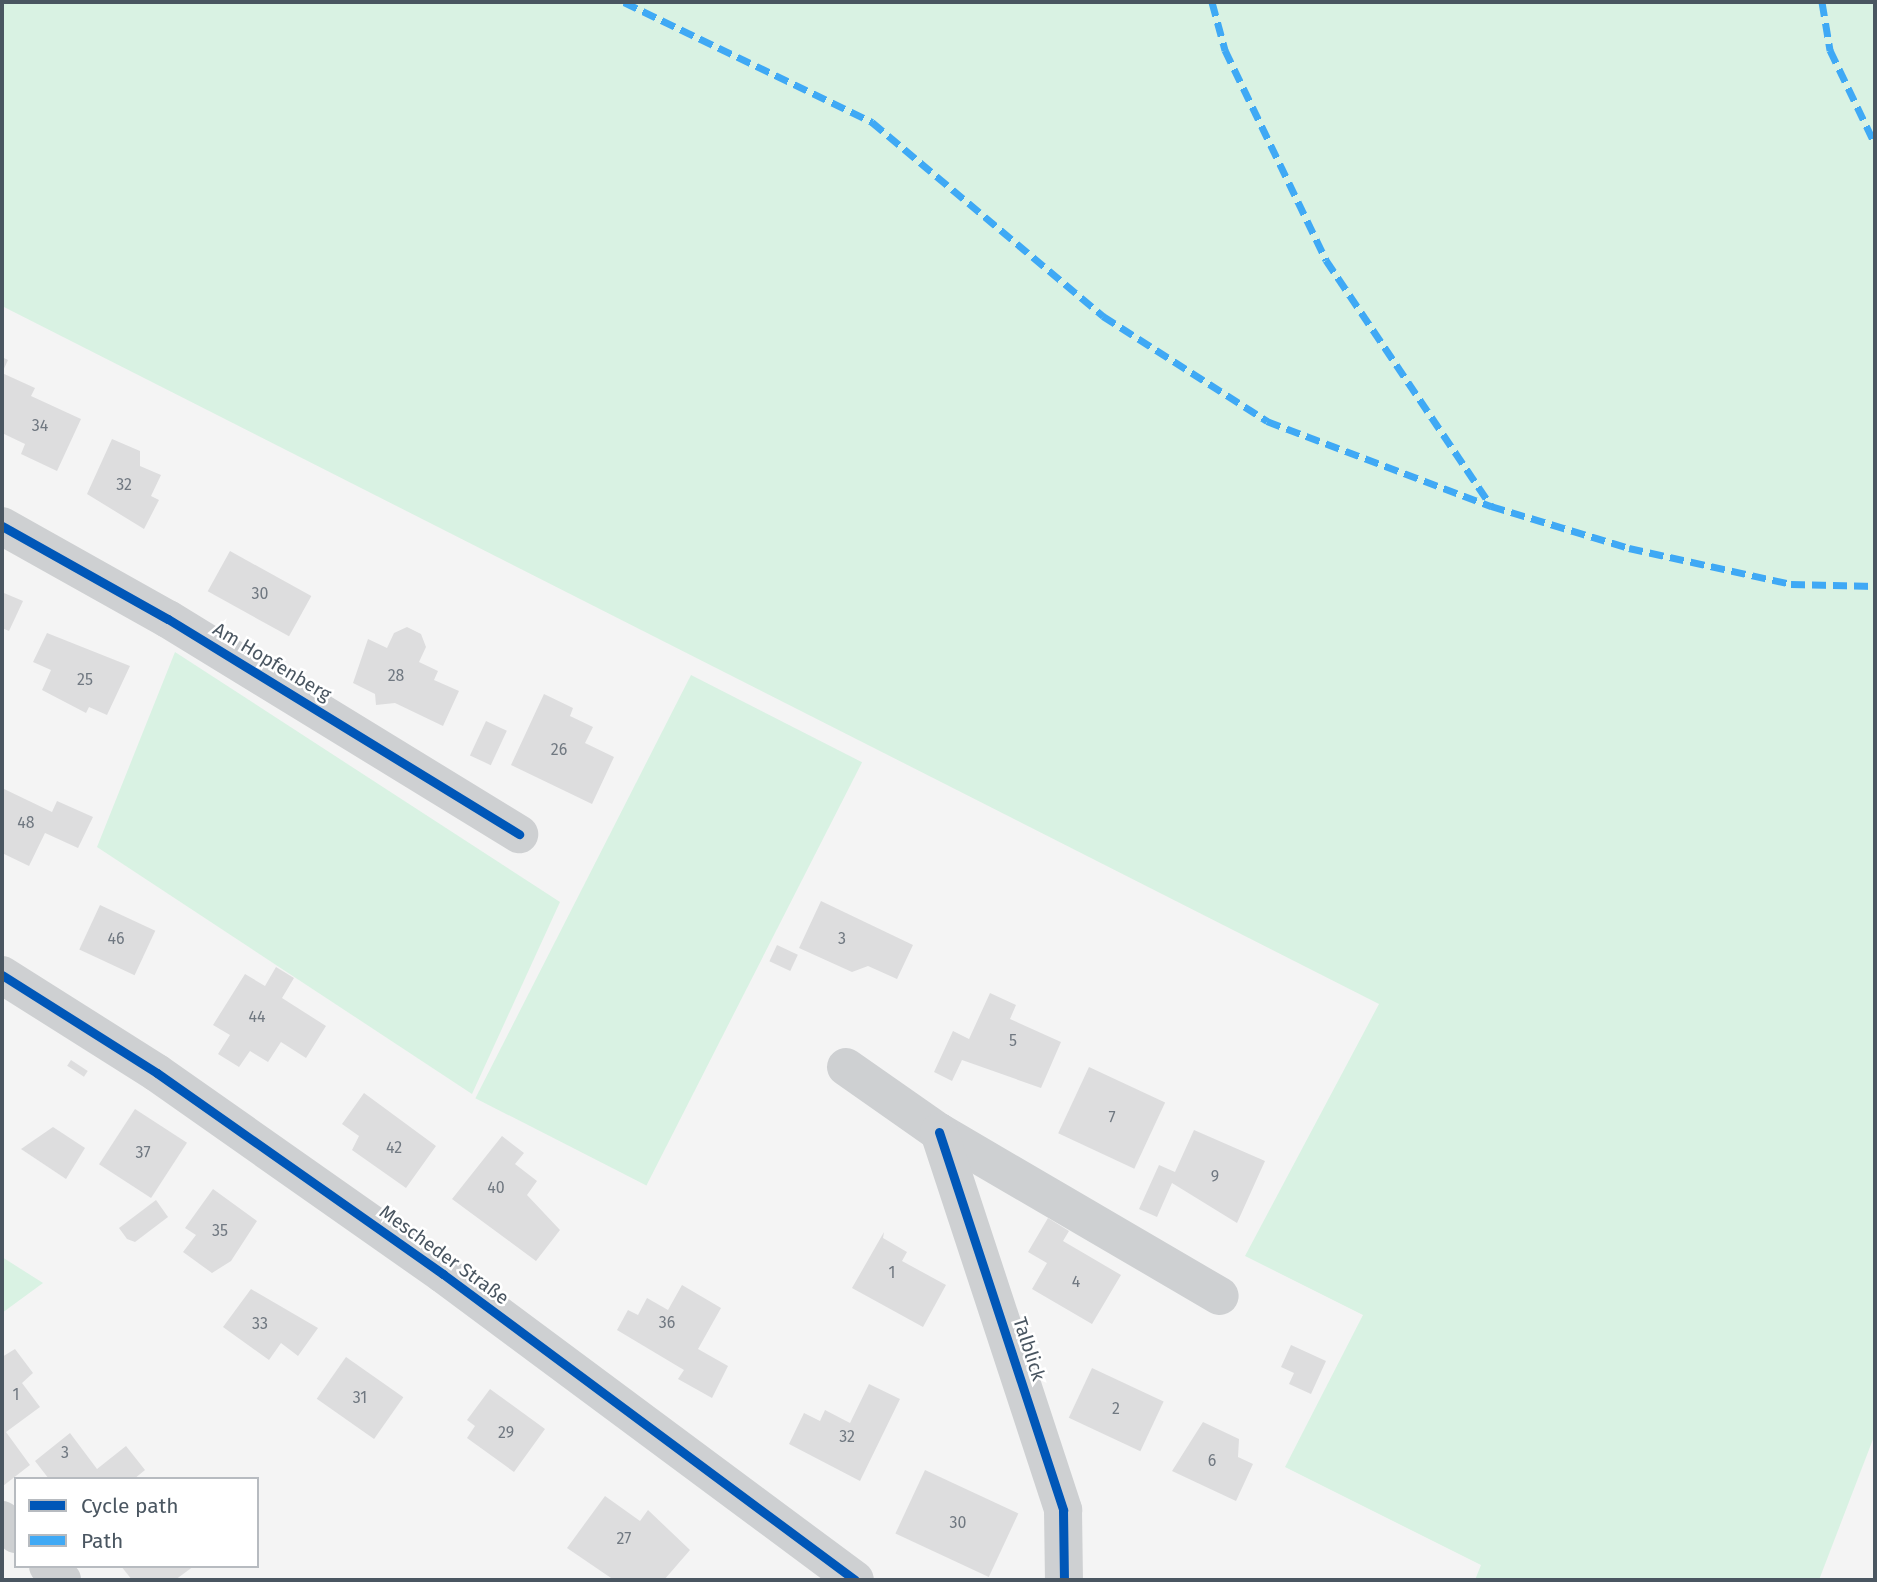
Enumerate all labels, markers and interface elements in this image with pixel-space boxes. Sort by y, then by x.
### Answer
house number: 34 [32,416,48,436]
house number: 32 [116,475,132,495]
house number: 30 [252,584,268,604]
street label: Am Hopfenberg [209,618,335,706]
house number: 28 [388,666,404,686]
house number: 25 [77,670,93,690]
house number: 26 [551,740,567,760]
house number: 48 [17,813,35,833]
house number: 46 [107,929,125,949]
house number: 3 [838,929,846,949]
house number: 44 [248,1007,266,1027]
house number: 5 [1009,1031,1017,1051]
house number: 7 [1108,1108,1116,1128]
house number: 42 [386,1138,402,1158]
house number: 37 [135,1143,151,1163]
house number: 9 [1211,1167,1219,1187]
house number: 40 [487,1178,505,1198]
street label: Mescheder Straße [375,1200,513,1310]
house number: 35 [212,1221,228,1241]
house number: 1 [889,1263,895,1283]
house number: 4 [1072,1272,1080,1292]
house number: 36 [659,1313,675,1333]
house number: 33 [252,1314,268,1334]
street label: Talblick [1008,1314,1050,1384]
house number: 1 [13,1385,19,1405]
house number: 31 [353,1388,367,1408]
house number: 2 [1112,1399,1120,1419]
house number: 29 [498,1423,514,1443]
house number: 32 [839,1427,855,1447]
house number: 3 [61,1443,69,1463]
house number: 6 [1208,1451,1216,1471]
legend [14,1477,259,1568]
text: Cycle path [81,1493,179,1519]
house number: 30 [950,1513,966,1533]
text: Path [81,1528,123,1554]
house number: 27 [617,1529,631,1549]

